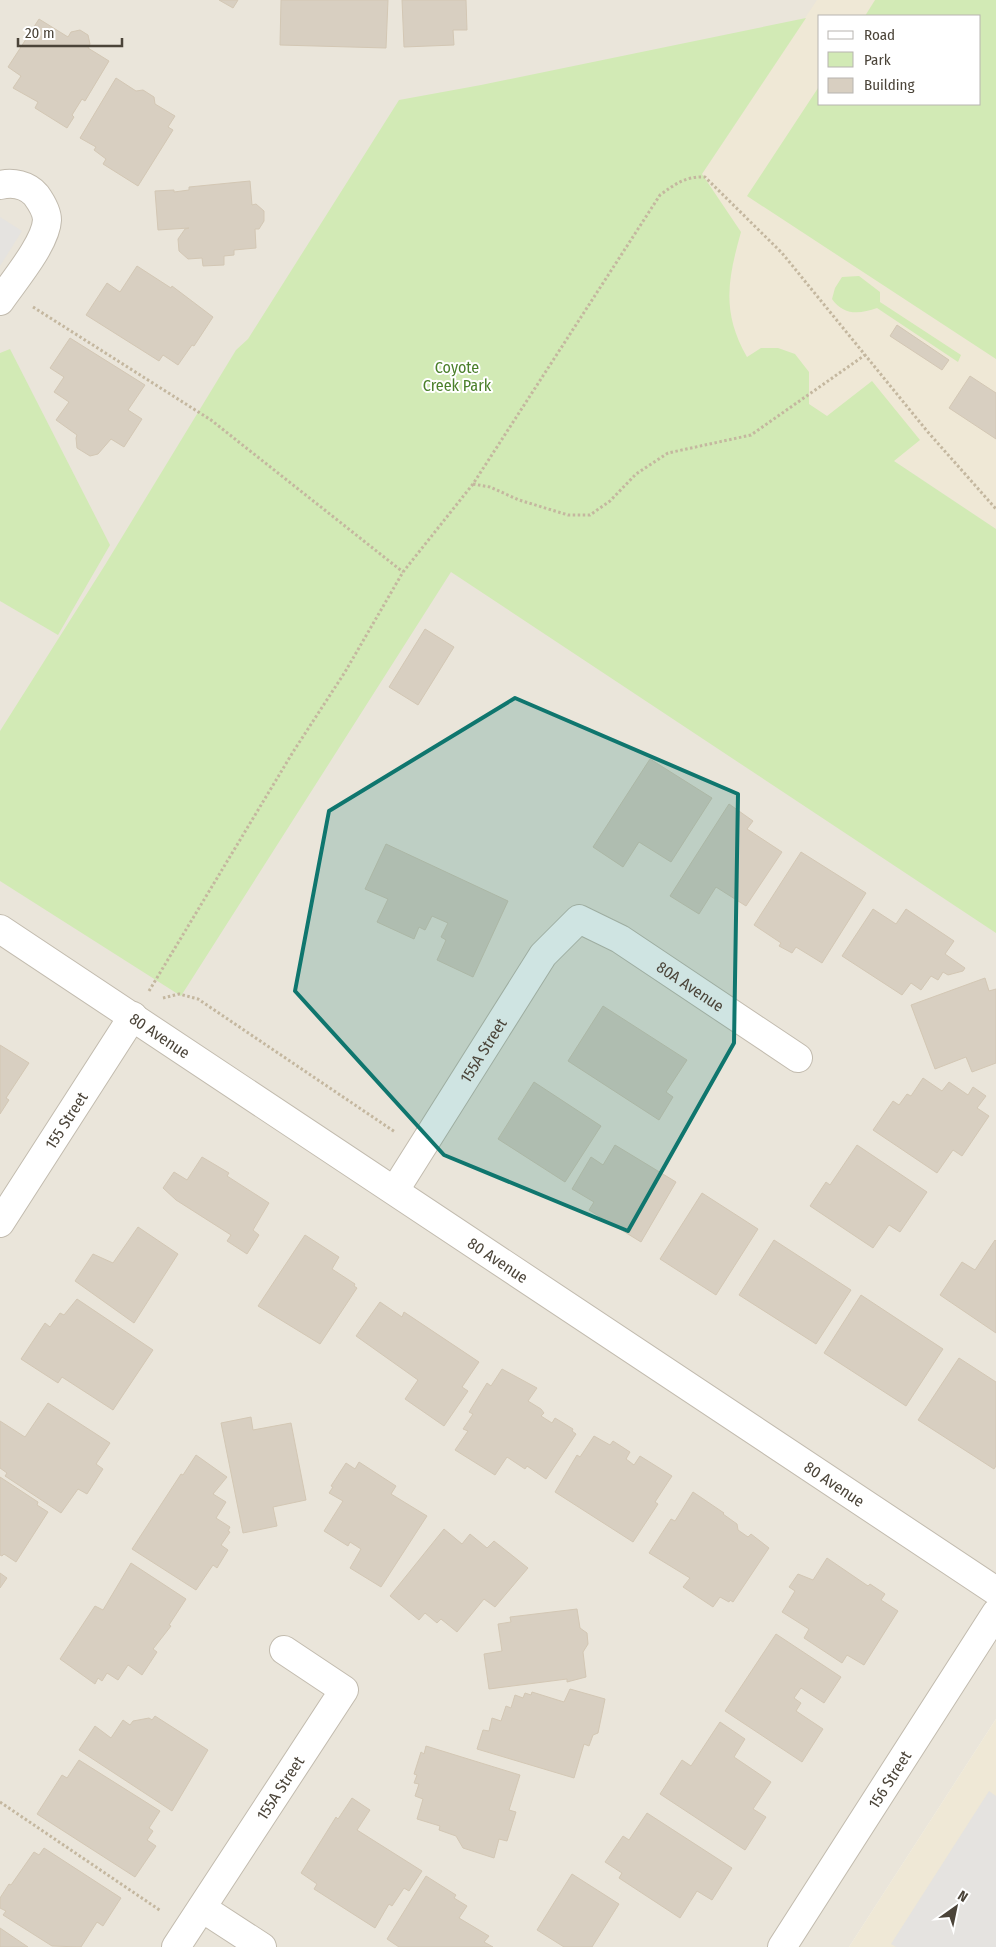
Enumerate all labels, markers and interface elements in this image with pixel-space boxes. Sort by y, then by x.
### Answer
scale bar [18,15,121,47]
legend [818,15,981,105]
text: 20 m [25,24,55,42]
text: Road [864,26,895,44]
text: Park [864,51,891,69]
text: Building [864,76,915,94]
park label: Coyote Creek Park [423,358,492,395]
street label: 80A Avenue [653,957,728,1015]
street label: 80 Avenue [126,1008,194,1062]
street label: 155A Street [456,1014,511,1086]
street label: 155 Street [41,1088,92,1152]
street label: 80 Avenue [464,1233,532,1287]
street label: 80 Avenue [801,1457,868,1510]
street label: 156 Street [864,1746,915,1812]
street label: 155A Street [252,1752,308,1823]
north arrow [931,1882,981,1932]
text: N [955,1887,971,1906]

